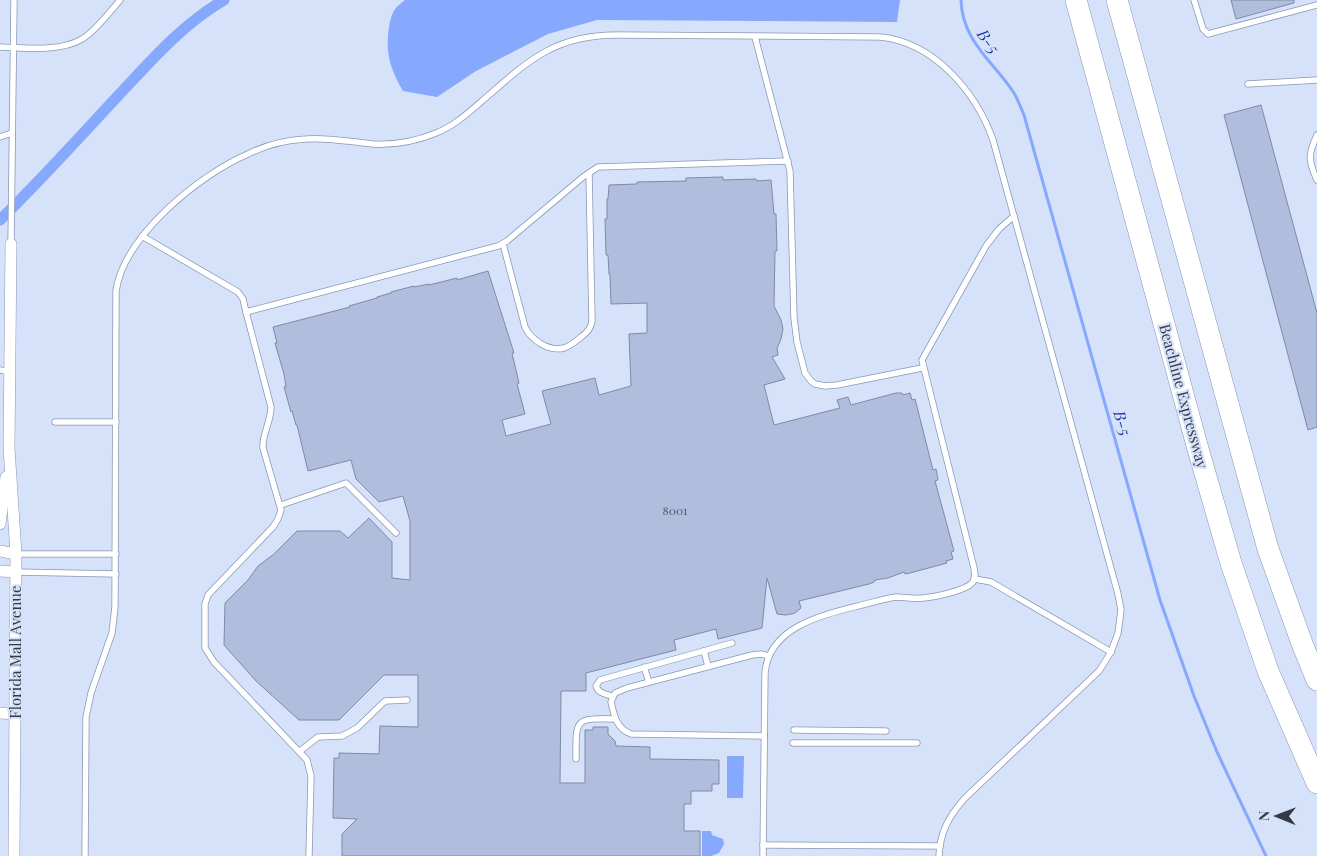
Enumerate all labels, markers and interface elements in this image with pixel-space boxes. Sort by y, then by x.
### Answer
water label: B-5 [973,24,1005,58]
street label: Beachline Expressway [1155,321,1213,471]
water label: B-5 [1109,407,1137,439]
house number: 8001 [662,502,688,518]
street label: Florida Mall Avenue [5,585,25,719]
north arrow [1252,791,1302,841]
text: N [1254,811,1273,821]

